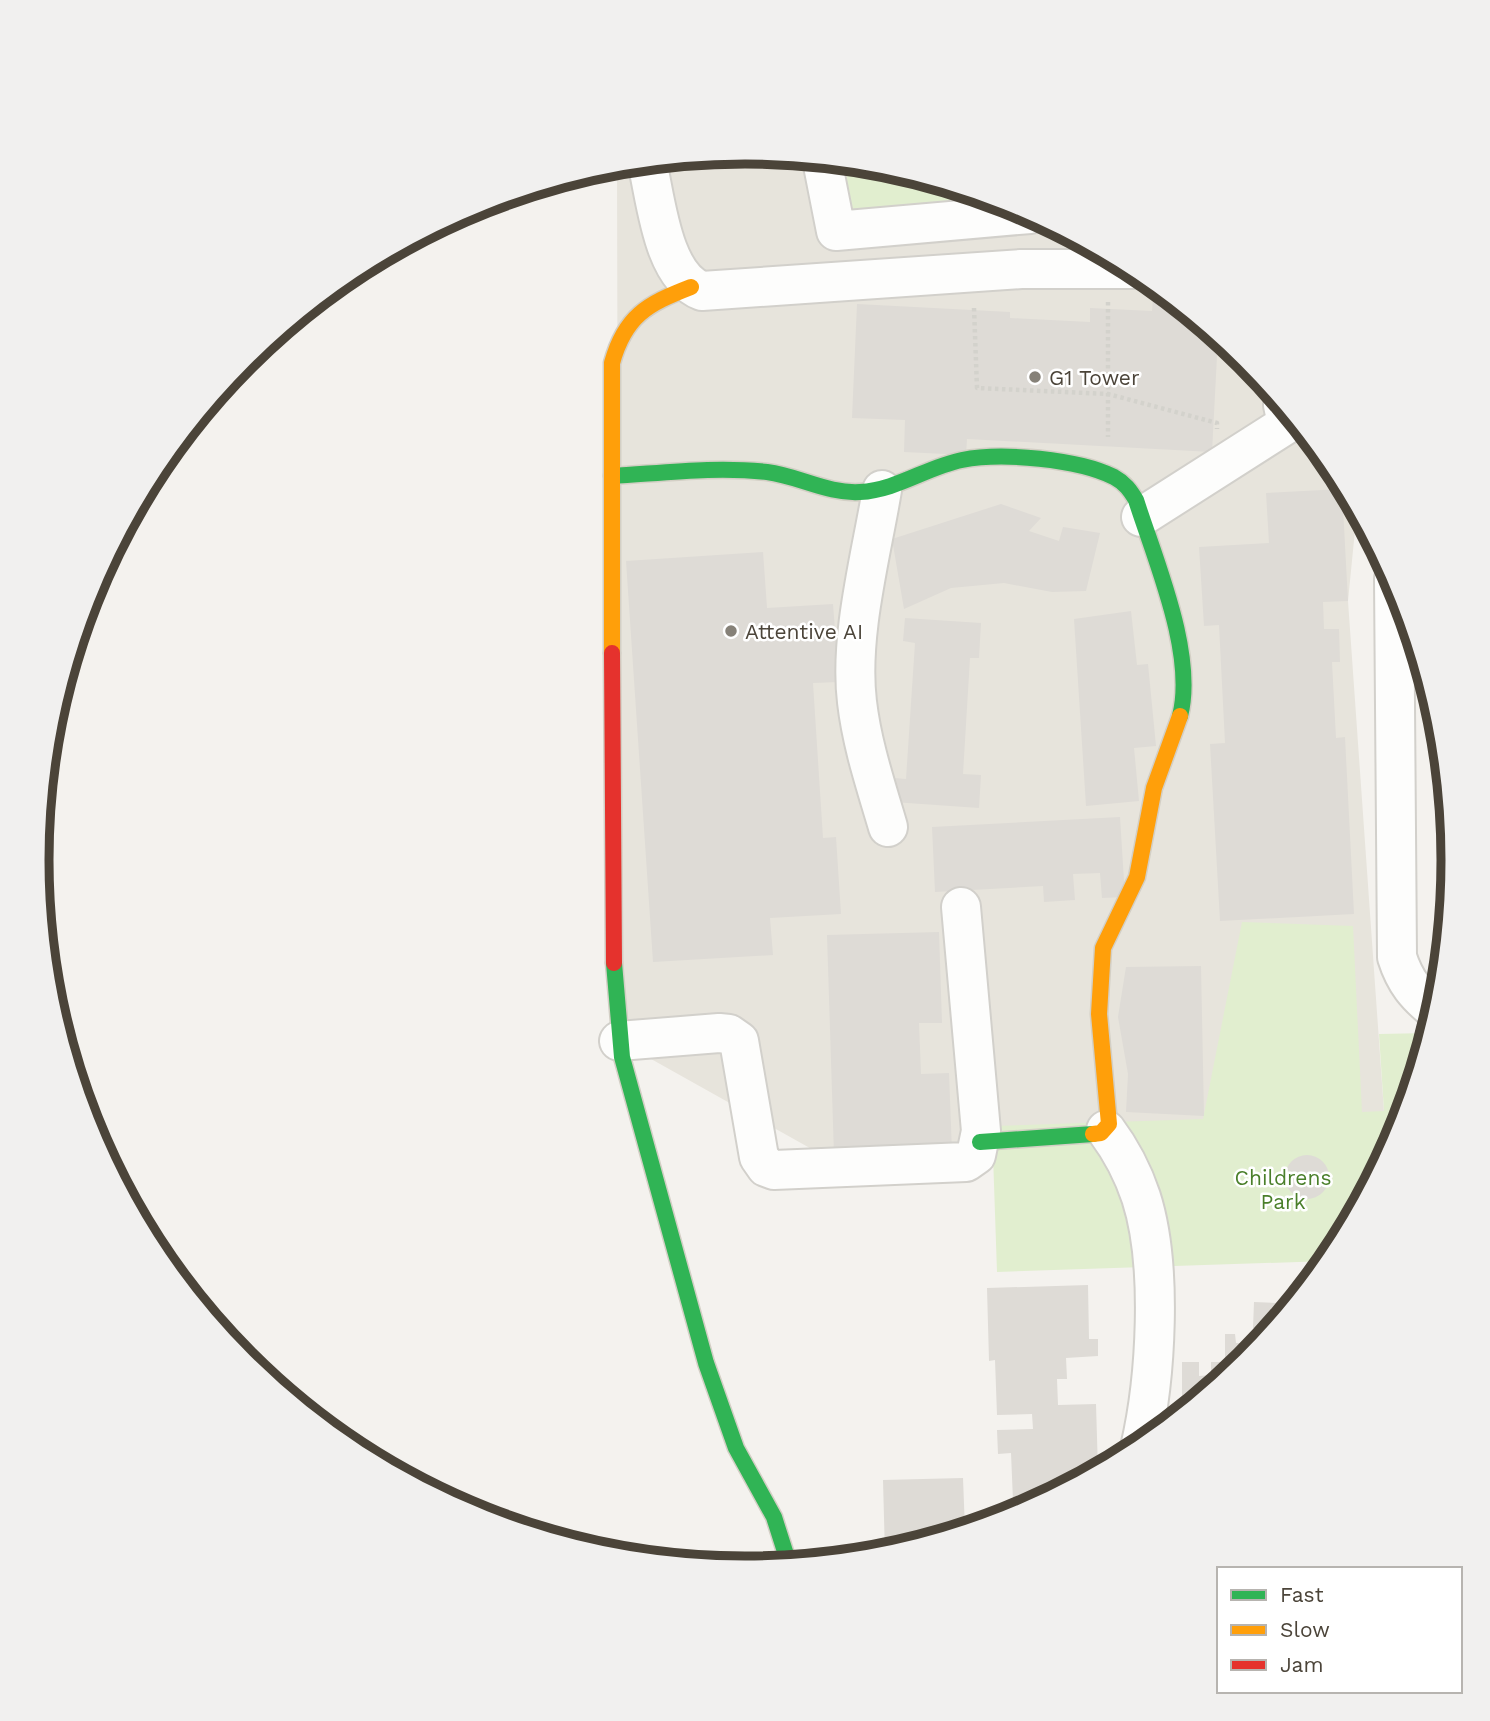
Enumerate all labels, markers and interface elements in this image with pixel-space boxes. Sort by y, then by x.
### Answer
place label: G1 Tower [1049,365,1140,390]
marker: G1 Tower [1027,369,1043,385]
place label: Attentive AI [745,619,863,644]
marker: Attentive AI [723,623,739,639]
park label: Childrens Park [1235,1165,1332,1214]
legend [1217,1567,1462,1693]
text: Fast [1280,1582,1324,1607]
text: Slow [1280,1617,1330,1642]
text: Jam [1280,1652,1323,1677]

